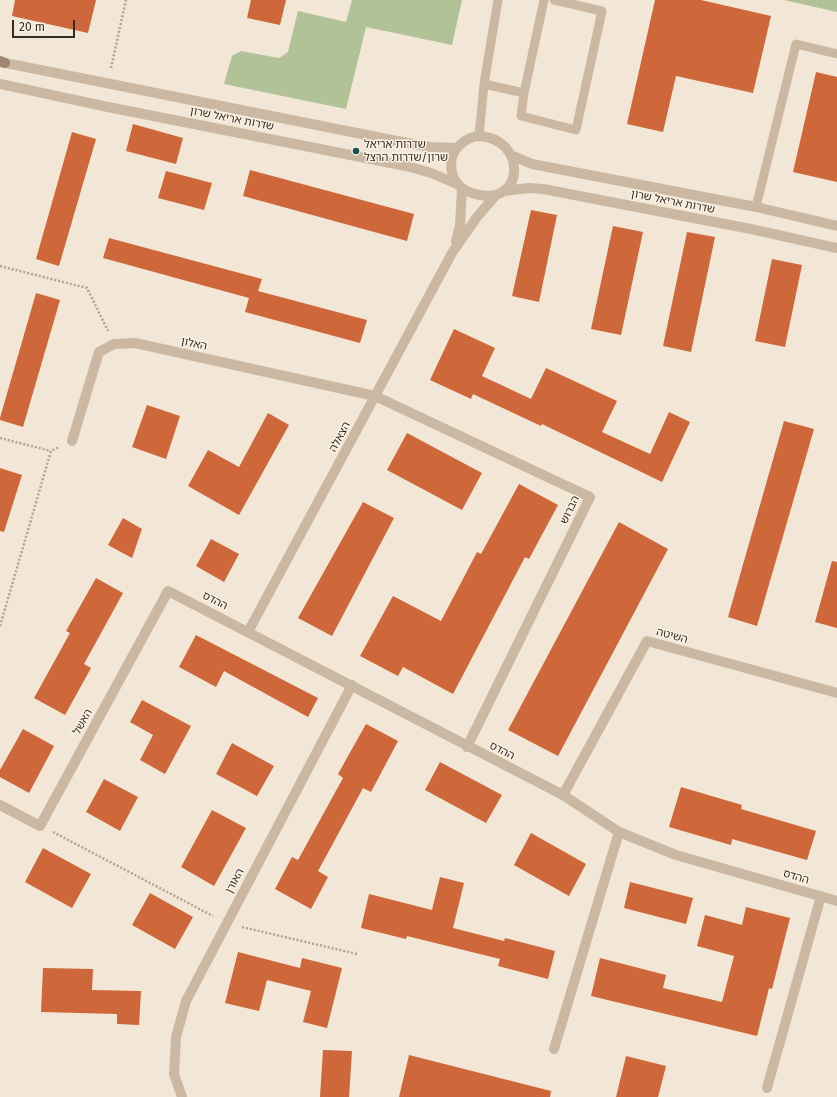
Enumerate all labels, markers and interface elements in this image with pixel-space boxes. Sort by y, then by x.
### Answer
scale bar [14,12,77,38]
text: 20 m [19,20,45,34]
street label: שדרות אריאל שרון [189,104,275,134]
place label: שדרות אריאל שרון/שדרות הרצל [364,138,448,164]
marker: שדרות אריאל שרון/שדרות הרצל [351,146,361,156]
street label: שדרות אריאל שרון [630,187,716,217]
street label: האלון [180,335,208,353]
street label: הצאלה [327,420,353,454]
street label: הברוש [557,494,583,526]
street label: ההדס [200,589,230,613]
street label: השיטה [655,625,689,647]
street label: האשל [71,707,95,737]
street label: ההדס [487,739,517,763]
street label: האורן [223,866,247,896]
street label: ההדס [781,867,811,887]

